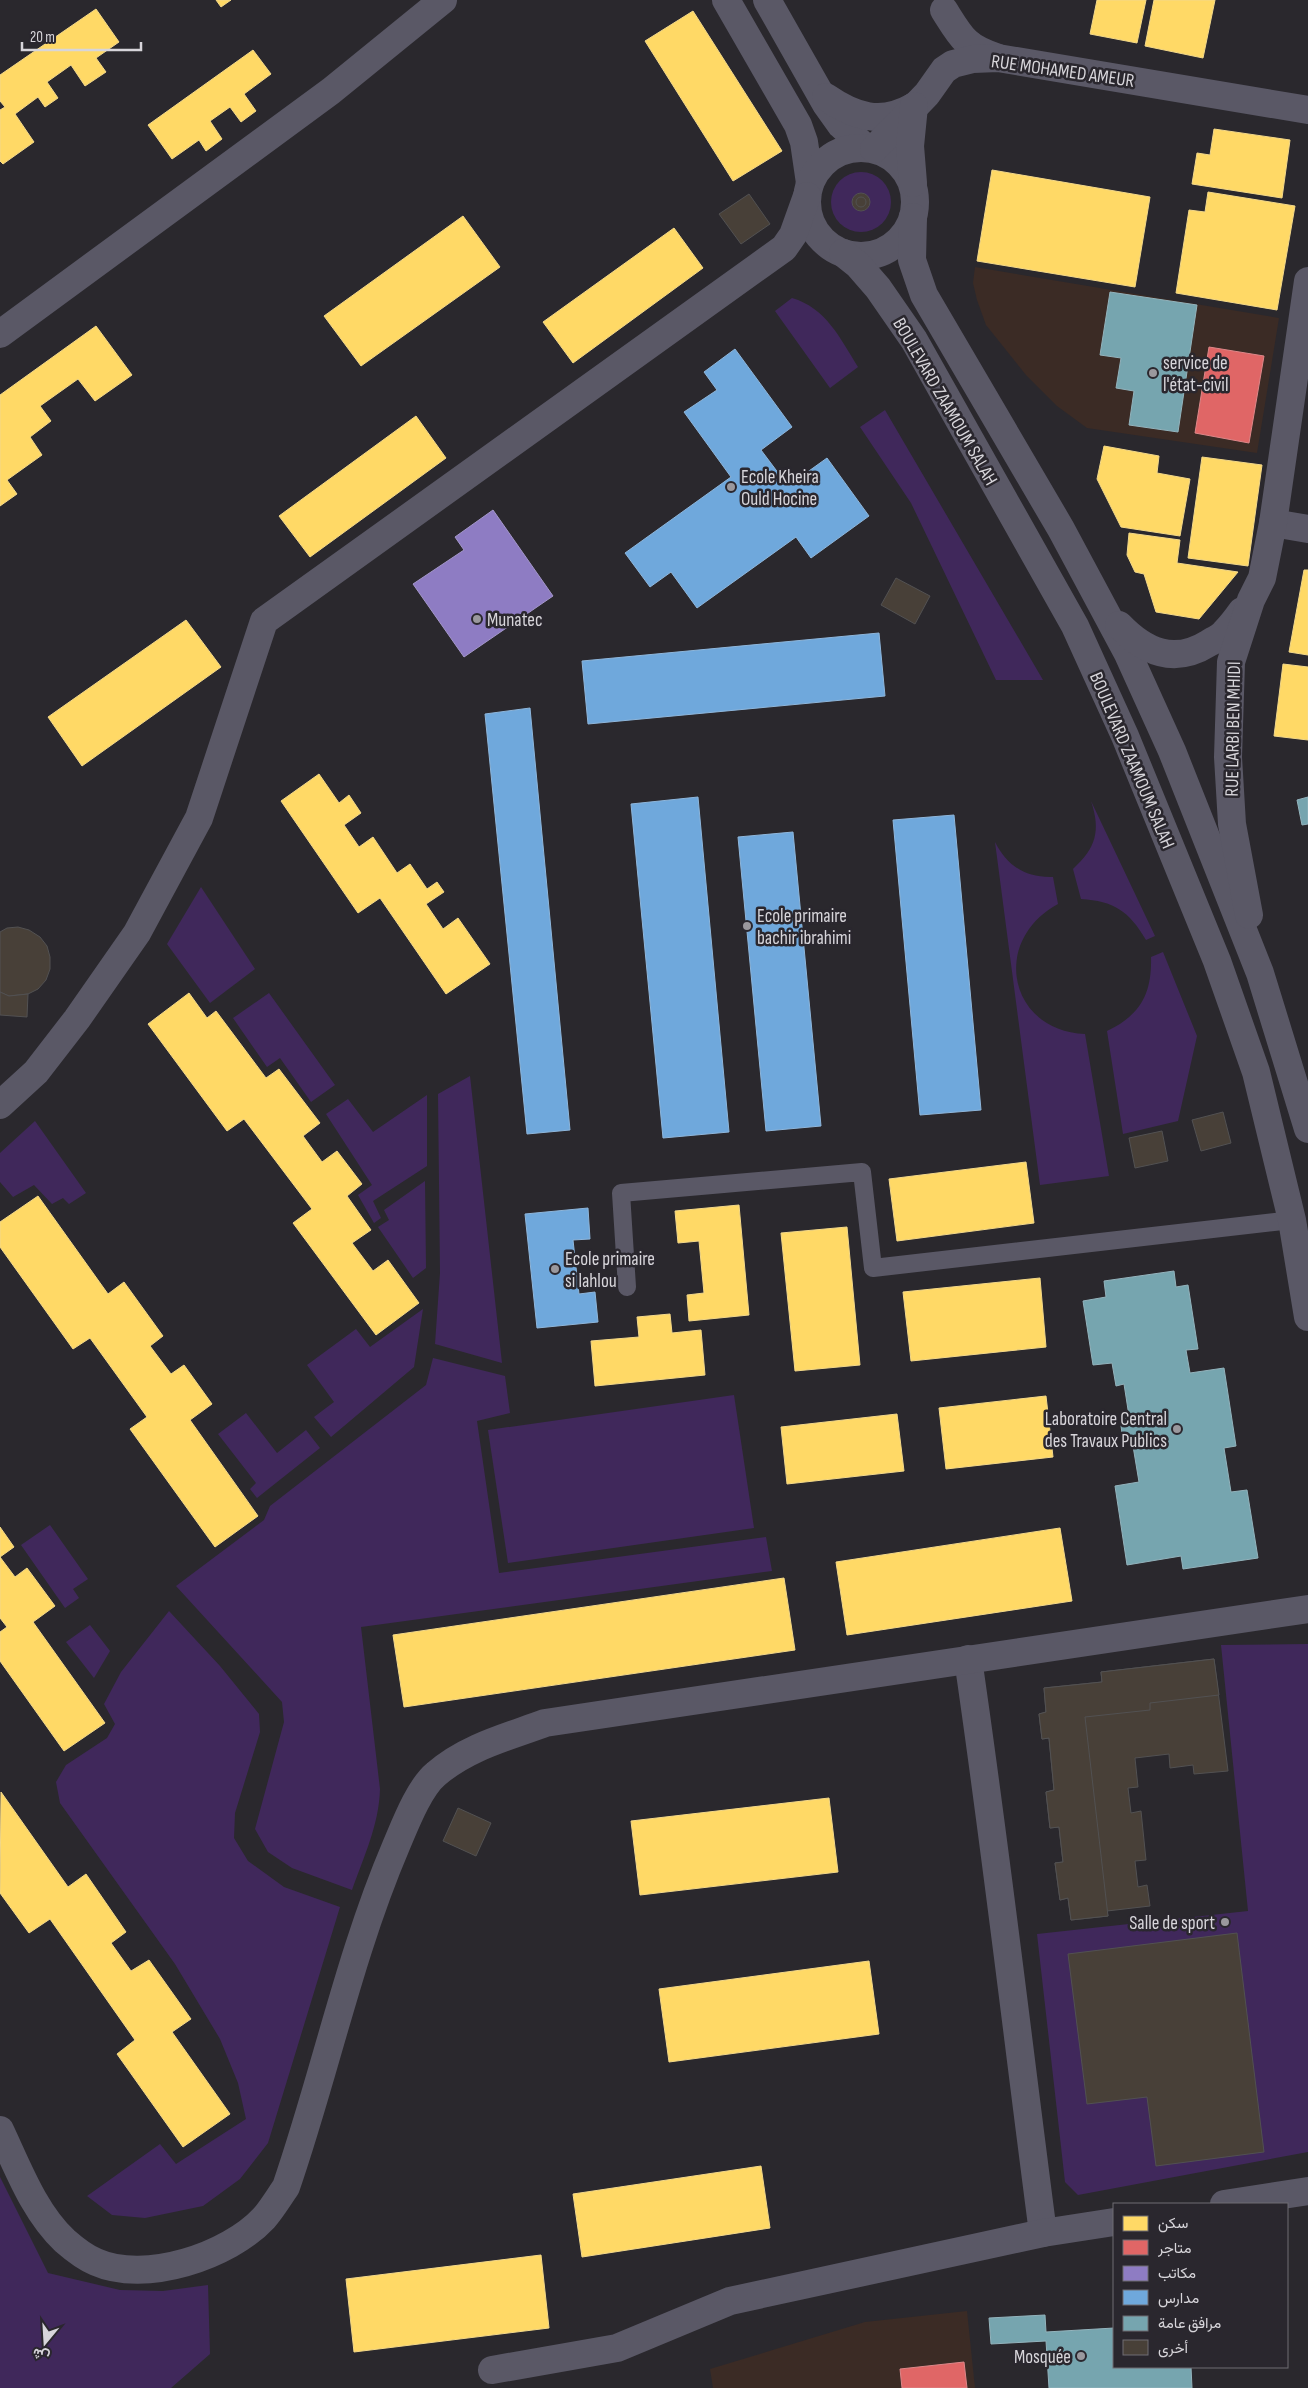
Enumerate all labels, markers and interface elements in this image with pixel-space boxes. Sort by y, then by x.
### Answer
scale bar [22,20,141,52]
text: 20 m [30,28,55,47]
street label: RUE MOHAMED AMEUR [990,50,1136,93]
street label: BOULEVARD ZAAMOUM SALAH [887,314,1002,490]
place label: service de l'état-civil [1163,352,1228,397]
marker: service de l'état-civil [1147,367,1159,379]
place label: Ecole Kheira Ould Hocine [741,466,819,511]
marker: Ecole Kheira Ould Hocine [725,481,737,493]
place label: Munatec [487,609,543,632]
marker: Munatec [471,613,483,625]
street label: RUE LARBI BEN MHIDI [1221,661,1246,797]
street label: BOULEVARD ZAAMOUM SALAH [1084,669,1179,852]
place label: Ecole primaire bachir ibrahimi [757,905,851,950]
marker: Ecole primaire bachir ibrahimi [741,920,753,932]
place label: Ecole primaire si lahlou [565,1248,655,1293]
marker: Ecole primaire si lahlou [549,1263,561,1275]
place label: Laboratoire Central des Travaux Publics [1045,1408,1167,1453]
marker: Laboratoire Central des Travaux Publics [1171,1423,1183,1435]
place label: Salle de sport [1129,1912,1215,1935]
marker: Salle de sport [1219,1916,1231,1928]
legend [1113,2203,1288,2368]
text: سكن [1158,2214,1188,2233]
text: متاجر [1157,2239,1192,2258]
text: مكاتب [1158,2264,1196,2283]
text: مدارس [1158,2289,1199,2308]
text: مرافق عامة [1158,2314,1221,2333]
north arrow [20,2318,70,2368]
text: أخرى [1158,2339,1188,2358]
text: ش [30,2344,52,2366]
place label: Mosquée [1014,2346,1071,2369]
marker: Mosquée [1075,2350,1087,2362]

